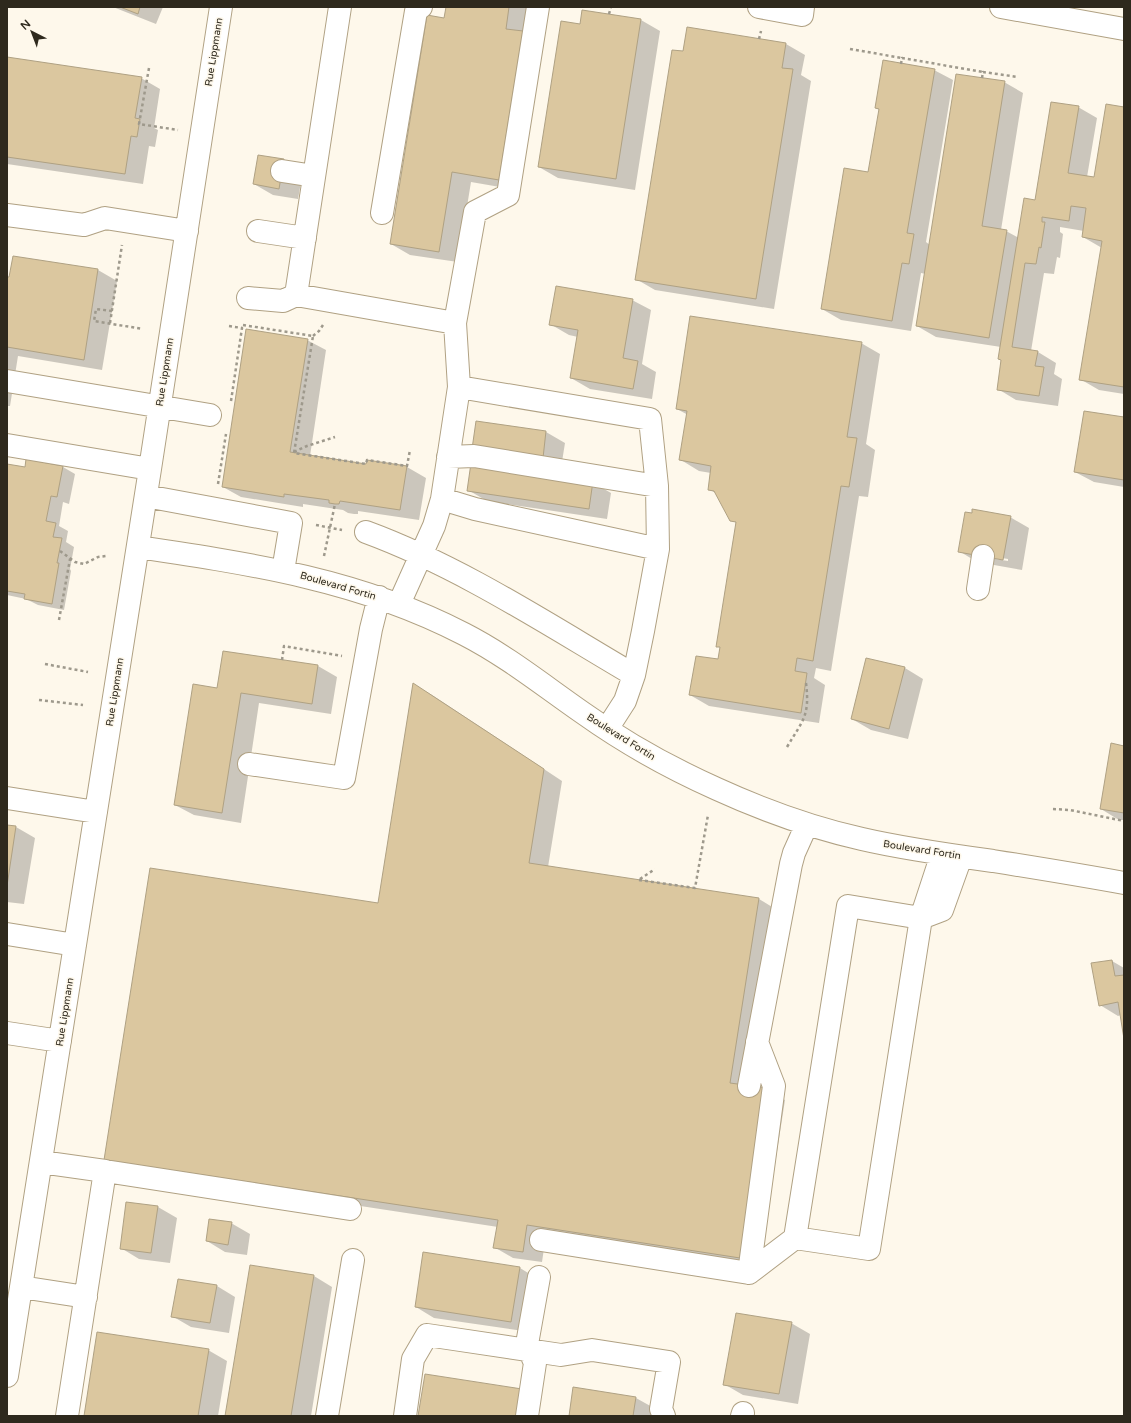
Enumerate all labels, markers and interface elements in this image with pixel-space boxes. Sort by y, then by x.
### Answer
north arrow [12,12,52,52]
text: N [18,17,33,33]
street label: Rue Lippmann [203,17,225,87]
street label: Rue Lippmann [154,337,176,407]
street label: Boulevard Fortin [299,569,377,603]
street label: Rue Lippmann [104,657,126,727]
street label: Boulevard Fortin [584,711,658,763]
street label: Boulevard Fortin [882,838,962,862]
street label: Rue Lippmann [54,977,76,1047]

